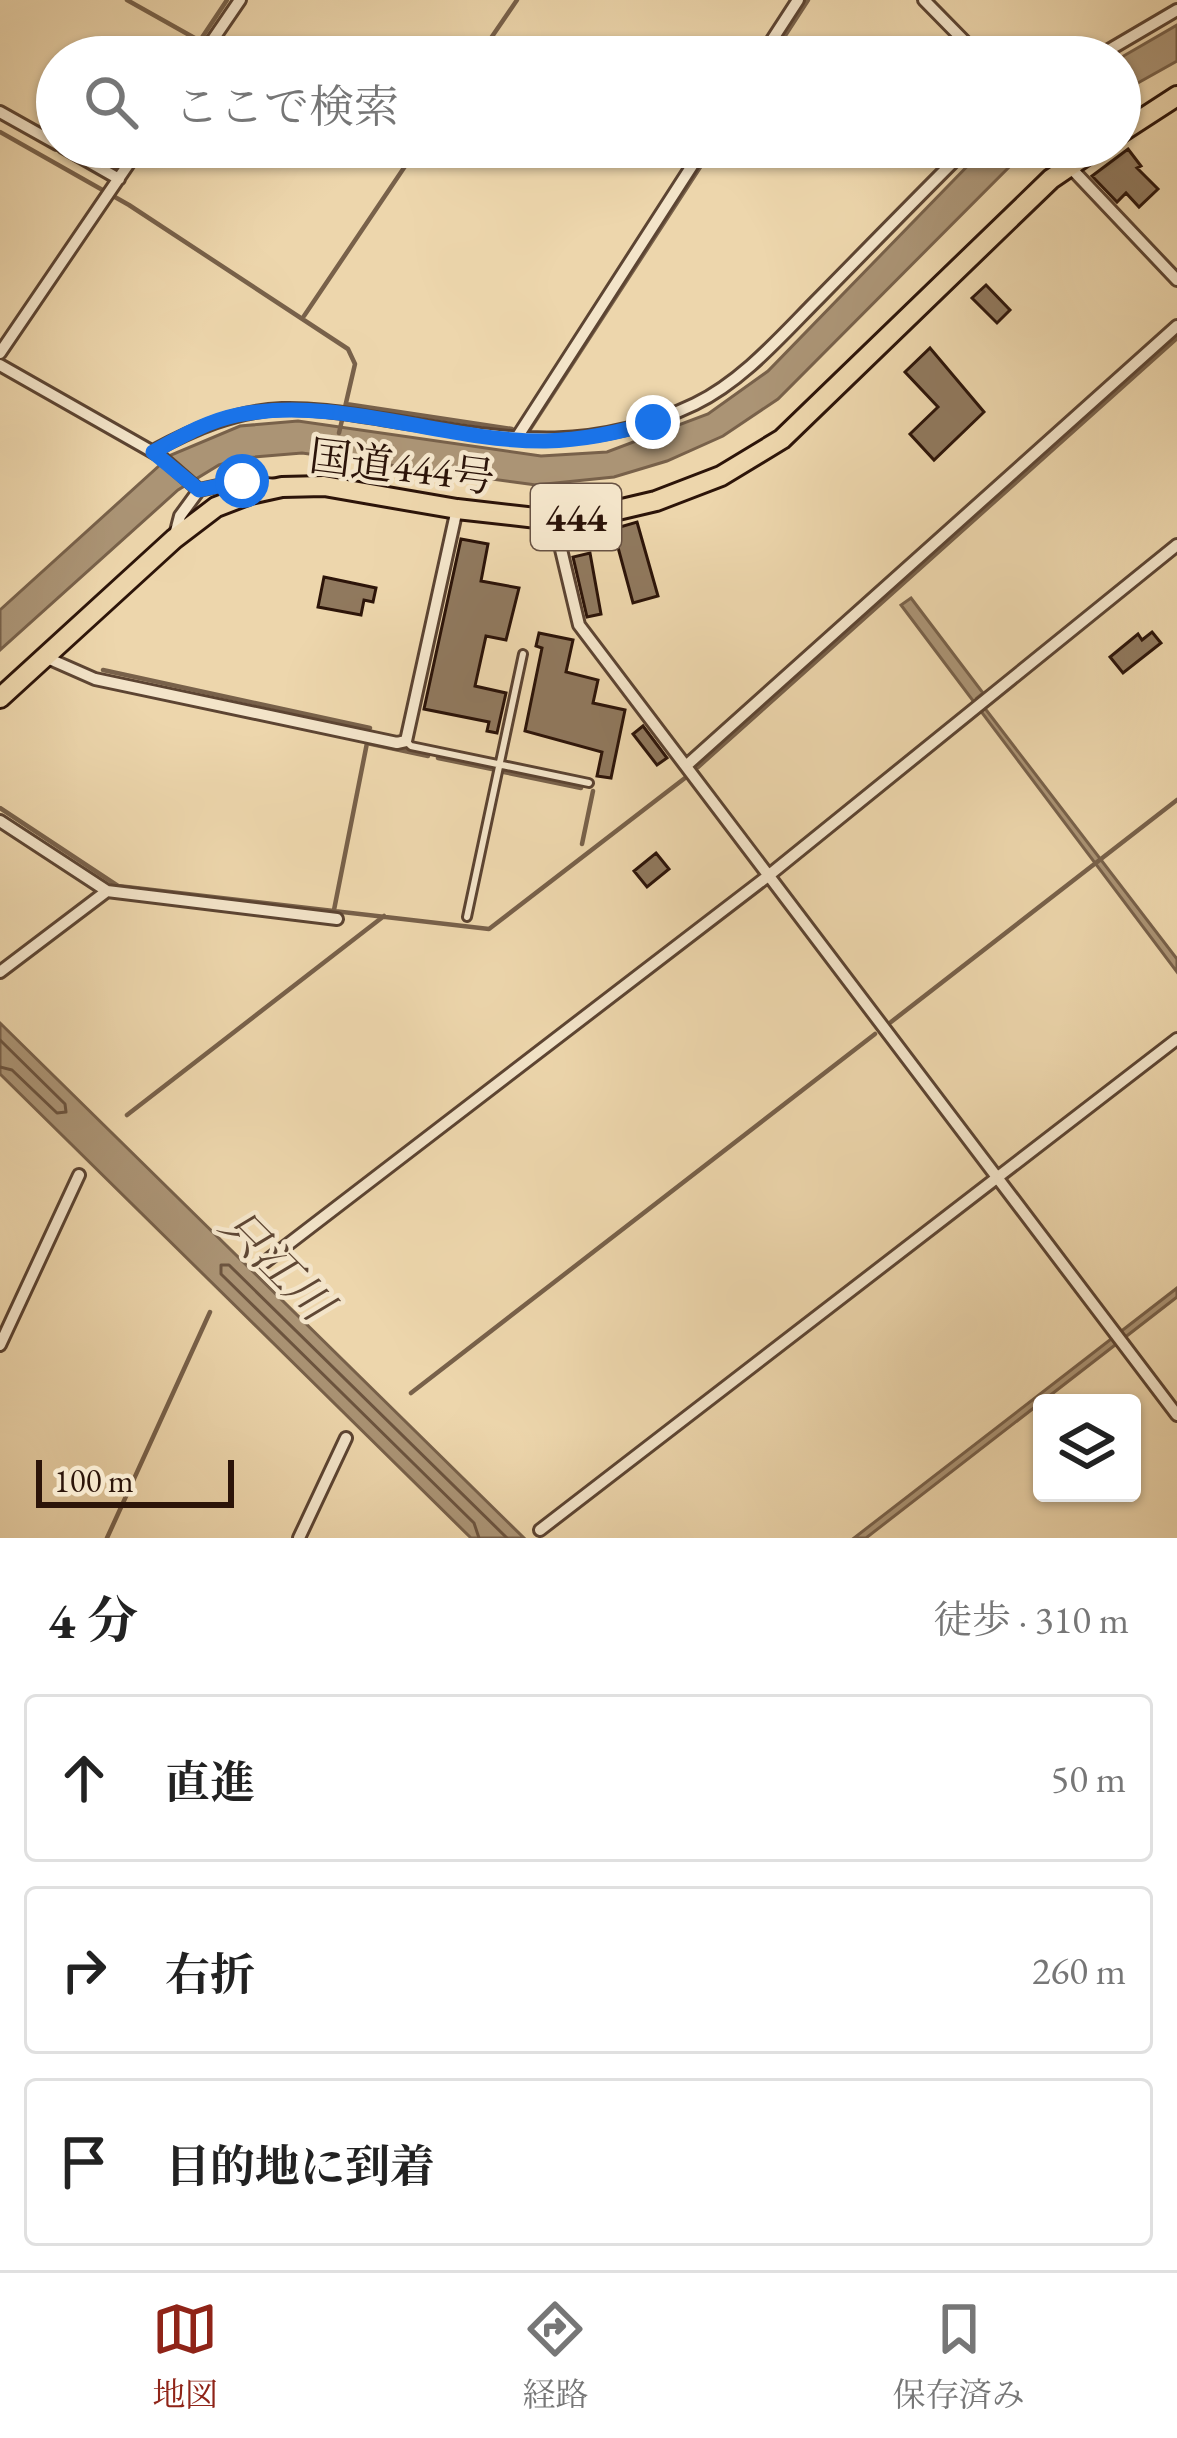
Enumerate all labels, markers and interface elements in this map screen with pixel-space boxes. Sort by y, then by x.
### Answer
search box [36,36,1141,168]
icon: search [78,69,144,135]
text: ここで検索 [174,77,399,135]
route end [626,395,680,449]
street label: 国道444号 [306,428,498,505]
route start [215,454,269,508]
road number: 444 [531,484,621,550]
water label: 只江川 [209,1196,349,1336]
map controls [1033,1394,1141,1502]
button: layers [1033,1394,1141,1502]
scale bar [36,1454,234,1507]
text: 100 m [54,1459,134,1502]
text: 4 分 [48,1587,138,1653]
text: 徒歩 · 310 m [933,1594,1129,1645]
icon: ahead [51,1745,117,1811]
text: 直進 [165,1753,255,1811]
text: 50 m [1050,1753,1126,1804]
icon: right [51,1937,117,2003]
text: 右折 [165,1945,255,2003]
text: 260 m [1032,1945,1126,1996]
icon: arrive [51,2129,117,2195]
text: 目的地に到着 [165,2137,435,2195]
tab: 地図 [152,2296,218,2416]
tab: 経路 [522,2296,588,2416]
tab: 保存済み [893,2296,1025,2416]

